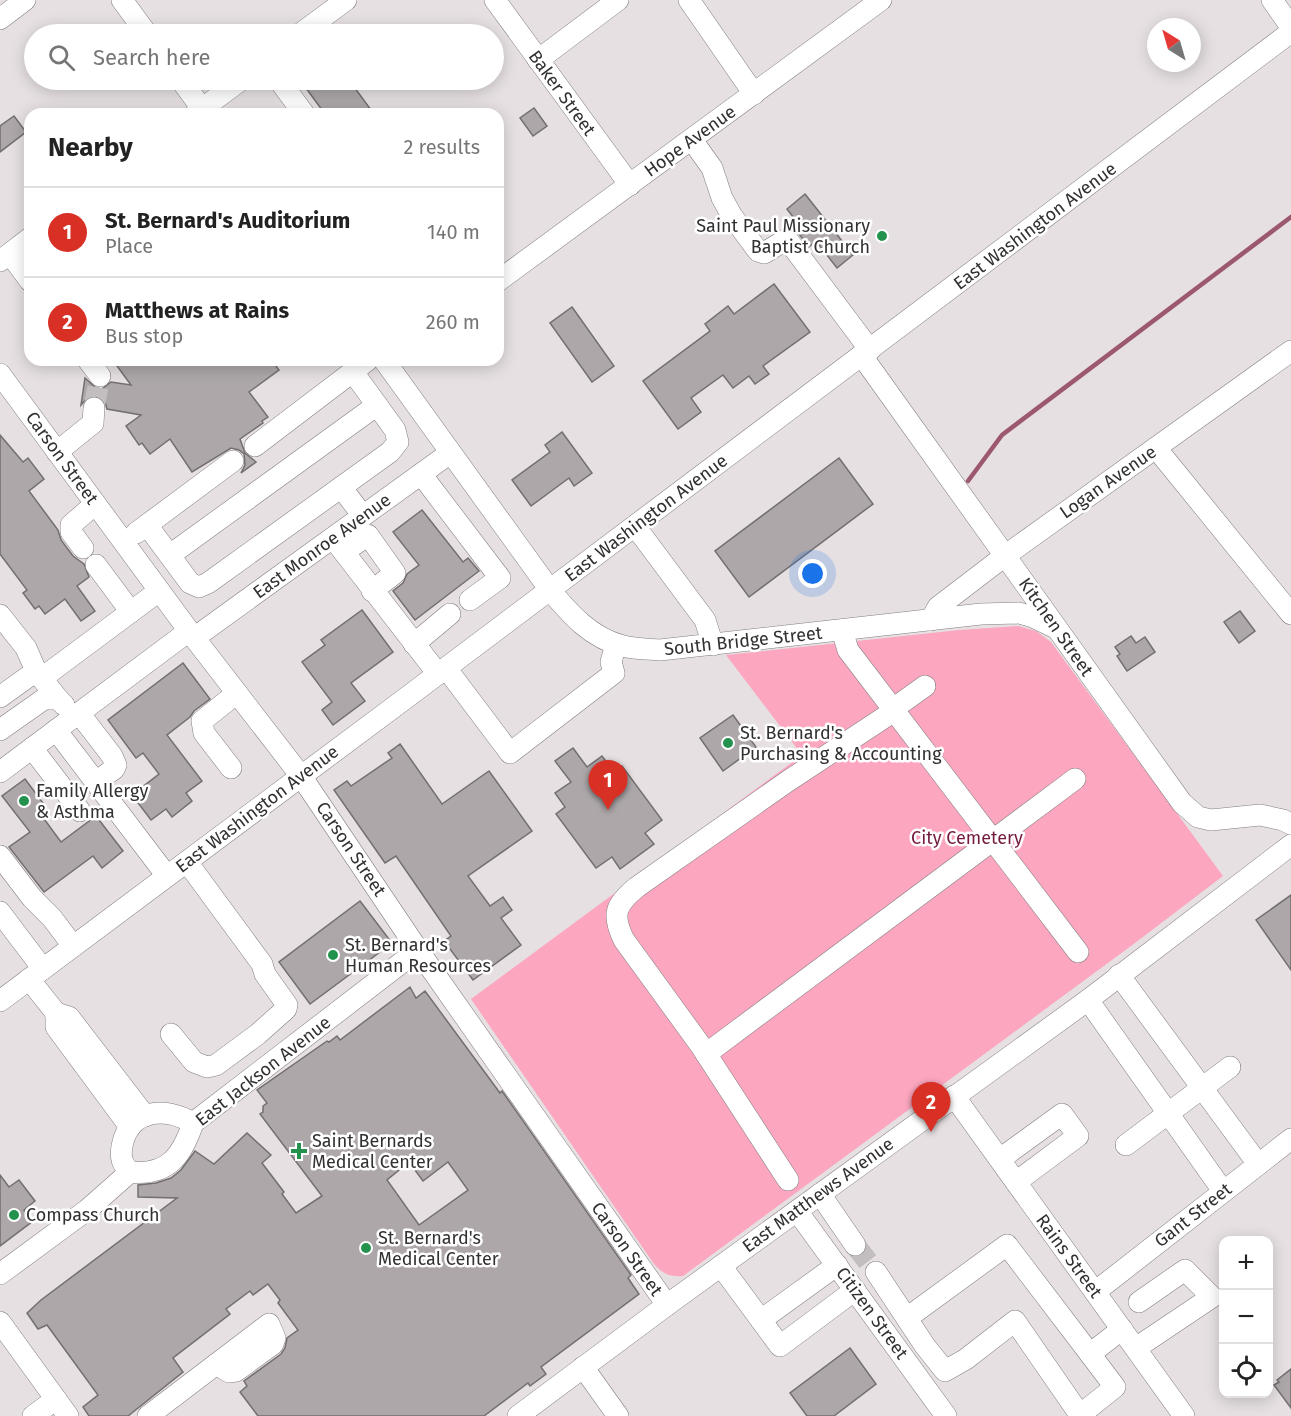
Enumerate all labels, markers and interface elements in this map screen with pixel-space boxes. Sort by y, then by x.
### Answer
north arrow [1147,18,1201,72]
search box [24,24,504,90]
icon: search [45,41,78,74]
text: Search here [93,44,211,71]
street label: Baker Street [524,46,601,140]
street label: Hope Avenue [640,100,740,182]
text: Nearby [48,132,133,163]
text: 2 results [403,135,480,159]
street label: East Washington Avenue [949,158,1121,294]
text: St. Bernard's Auditorium [105,207,350,234]
place label: Saint Paul Missionary Baptist Church [696,215,870,258]
text: 1 [63,220,72,244]
text: 140 m [427,220,480,244]
marker: Saint Paul Missionary Baptist Church [875,229,889,243]
text: Place [105,234,153,258]
text: Matthews at Rains [105,297,289,324]
text: 2 [62,310,73,334]
text: 260 m [426,310,480,334]
text: Bus stop [105,324,183,348]
street label: Carson Street [21,407,103,509]
street label: Logan Avenue [1055,441,1161,523]
street label: East Washington Avenue [560,450,732,586]
street label: East Monroe Avenue [249,489,395,603]
your location [798,559,827,588]
street label: Kitchen Street [1014,574,1098,681]
street label: South Bridge Street [663,622,824,660]
place label: St. Bernard's Purchasing & Accounting [740,722,942,765]
marker: St. Bernard's Purchasing & Accounting [721,736,735,750]
street label: East Washington Avenue [171,741,343,877]
pin: 1 [588,760,628,810]
place label: Family Allergy & Asthma [36,780,148,823]
marker: Family Allergy & Asthma [17,794,31,808]
street label: Carson Street [311,797,391,901]
park label: City Cemetery [911,827,1023,849]
place label: St. Bernard's Human Resources [345,934,491,977]
marker: St. Bernard's Human Resources [326,948,340,962]
street label: East Jackson Avenue [191,1011,335,1131]
pin: 2 [912,1082,950,1132]
place label: Saint Bernards Medical Center [312,1130,433,1173]
street label: East Matthews Avenue [738,1133,898,1257]
marker: Saint Bernards Medical Center [290,1142,308,1160]
street label: Gant Street [1150,1178,1236,1252]
street label: Carson Street [587,1198,668,1301]
place label: Compass Church [26,1204,160,1226]
marker: Compass Church [7,1208,21,1222]
street label: Rains Street [1031,1210,1107,1303]
place label: St. Bernard's Medical Center [378,1227,499,1270]
map controls [1219,1236,1273,1398]
button: + [1219,1236,1273,1290]
marker: St. Bernard's Medical Center [359,1241,373,1255]
street label: Citizen Street [831,1263,913,1364]
button: − [1219,1290,1273,1344]
button: locate [1219,1344,1273,1398]

